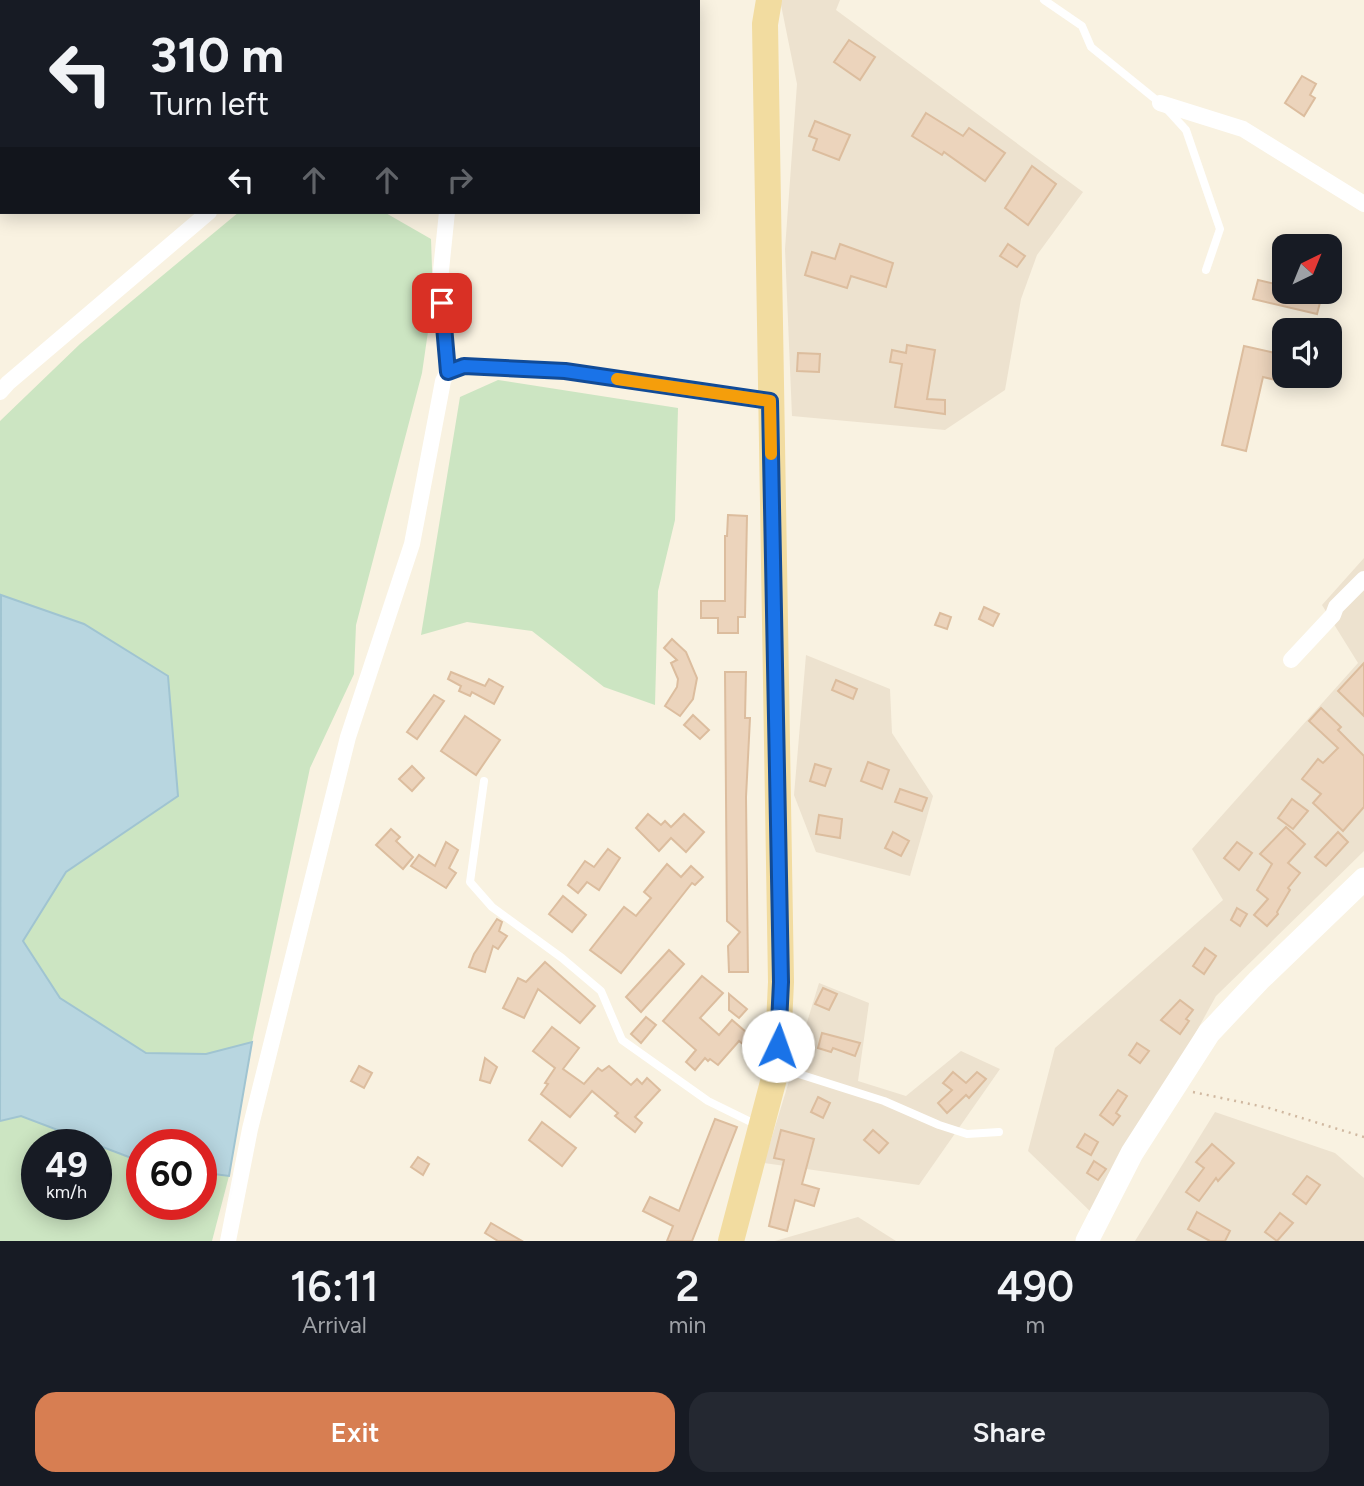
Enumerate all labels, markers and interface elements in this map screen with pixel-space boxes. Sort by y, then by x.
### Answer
text: 310 m [150,25,284,84]
icon: left [35,28,126,119]
text: Turn left [150,85,269,123]
icon: left [222,161,260,199]
icon: ahead [295,161,333,199]
icon: ahead [368,161,406,199]
icon: right [441,161,479,199]
north arrow [1272,234,1342,304]
map controls [1272,234,1342,388]
pin [412,273,472,333]
icon: arrive [423,284,461,322]
button: sound [1272,318,1342,388]
position arrow [741,1009,815,1083]
speed limit sign: 60 [126,1129,217,1220]
text: 49 [45,1144,88,1186]
text: km/h [46,1181,87,1203]
text: 16:11 [290,1261,379,1312]
text: 2 [676,1261,700,1312]
text: 490 [996,1261,1074,1312]
text: Arrival [302,1311,367,1339]
text: min [669,1311,706,1339]
text: m [1025,1311,1045,1339]
button: Exit [35,1392,675,1472]
button: Share [689,1392,1329,1472]

